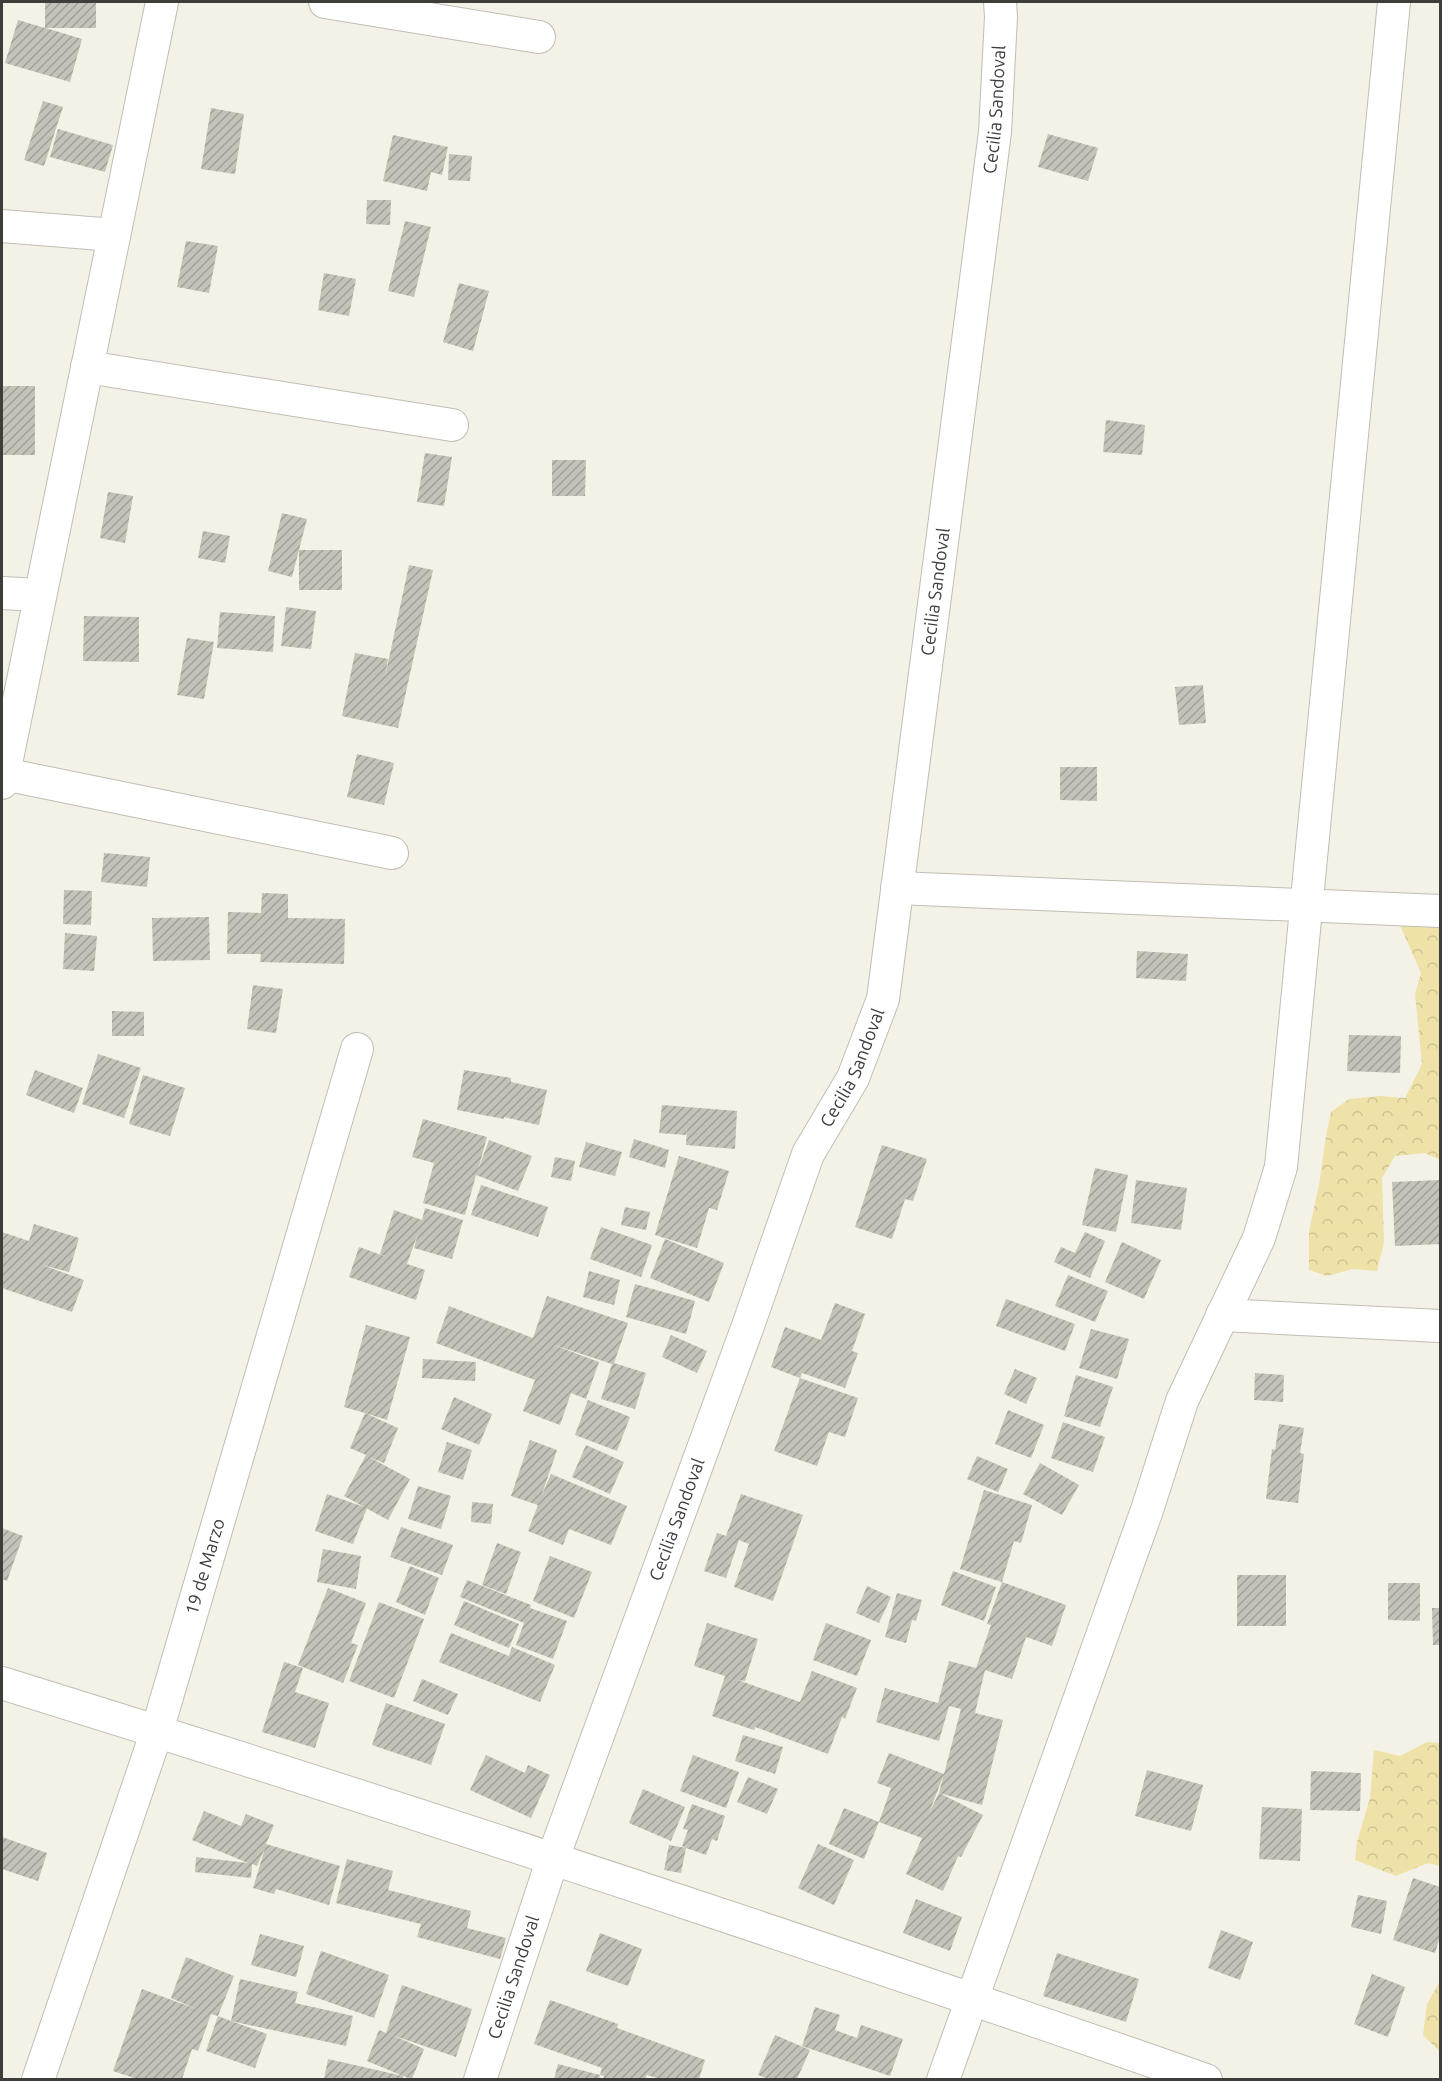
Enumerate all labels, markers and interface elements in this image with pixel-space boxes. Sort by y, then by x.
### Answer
street label: Cecilia Sandoval [979,44,1009,175]
street label: Cecilia Sandoval [916,526,953,657]
street label: Cecilia Sandoval [815,1005,888,1130]
street label: Cecilia Sandoval [644,1455,708,1583]
street label: 19 de Marzo [181,1516,228,1617]
street label: Cecilia Sandoval [483,1912,543,2041]

